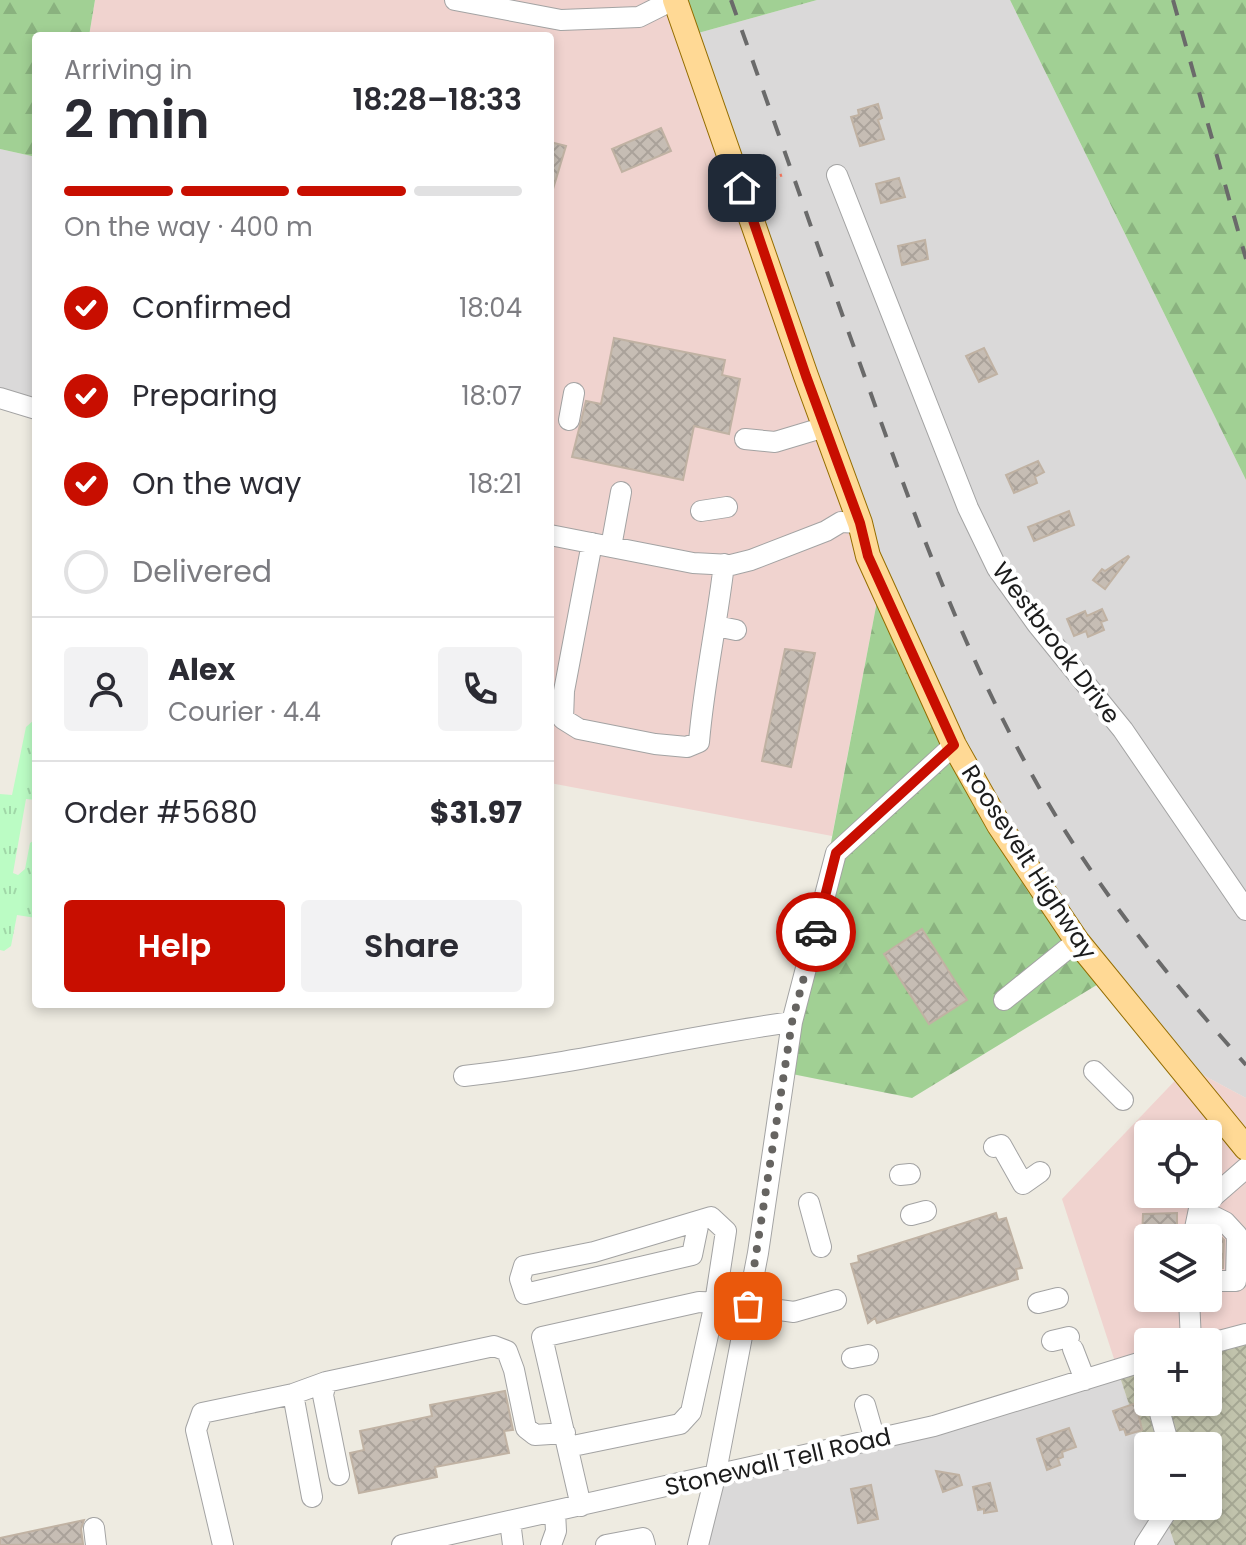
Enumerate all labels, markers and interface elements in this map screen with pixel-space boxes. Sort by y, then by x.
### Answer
text: Arriving in [64,52,193,88]
text: 18:28–18:33 [352,78,522,121]
text: 2 min [64,83,210,156]
pin [708,154,776,222]
icon: home [720,166,764,210]
text: On the way · 400 m [64,209,313,245]
icon: check [64,286,108,330]
text: Confirmed [132,286,292,329]
text: 18:04 [459,290,522,326]
icon: check [64,374,108,418]
text: Preparing [132,374,278,417]
text: 18:07 [461,378,522,414]
icon: check [64,462,108,506]
text: On the way [132,462,301,505]
text: 18:21 [468,466,522,502]
text: Delivered [132,550,272,593]
street label: Westbrook Drive [985,555,1128,730]
button: person [64,647,148,731]
button: phone [438,647,522,731]
text: Alex [168,648,235,691]
text: Courier · 4.4 [168,694,321,730]
street label: Roosevelt Highway [954,758,1105,966]
text: Order #5680 [64,791,258,834]
text: $31.97 [430,791,522,834]
courier [776,892,856,972]
button: Help [64,900,285,992]
button: Share [301,900,522,992]
icon: car [794,910,838,954]
map controls [1134,1120,1222,1520]
button: locate [1134,1120,1222,1208]
button: layers [1134,1224,1222,1312]
pin [714,1272,782,1340]
icon: bag [726,1284,770,1328]
button: + [1134,1328,1222,1416]
street label: Stonewall Tell Road [662,1419,894,1504]
button: − [1134,1432,1222,1520]

